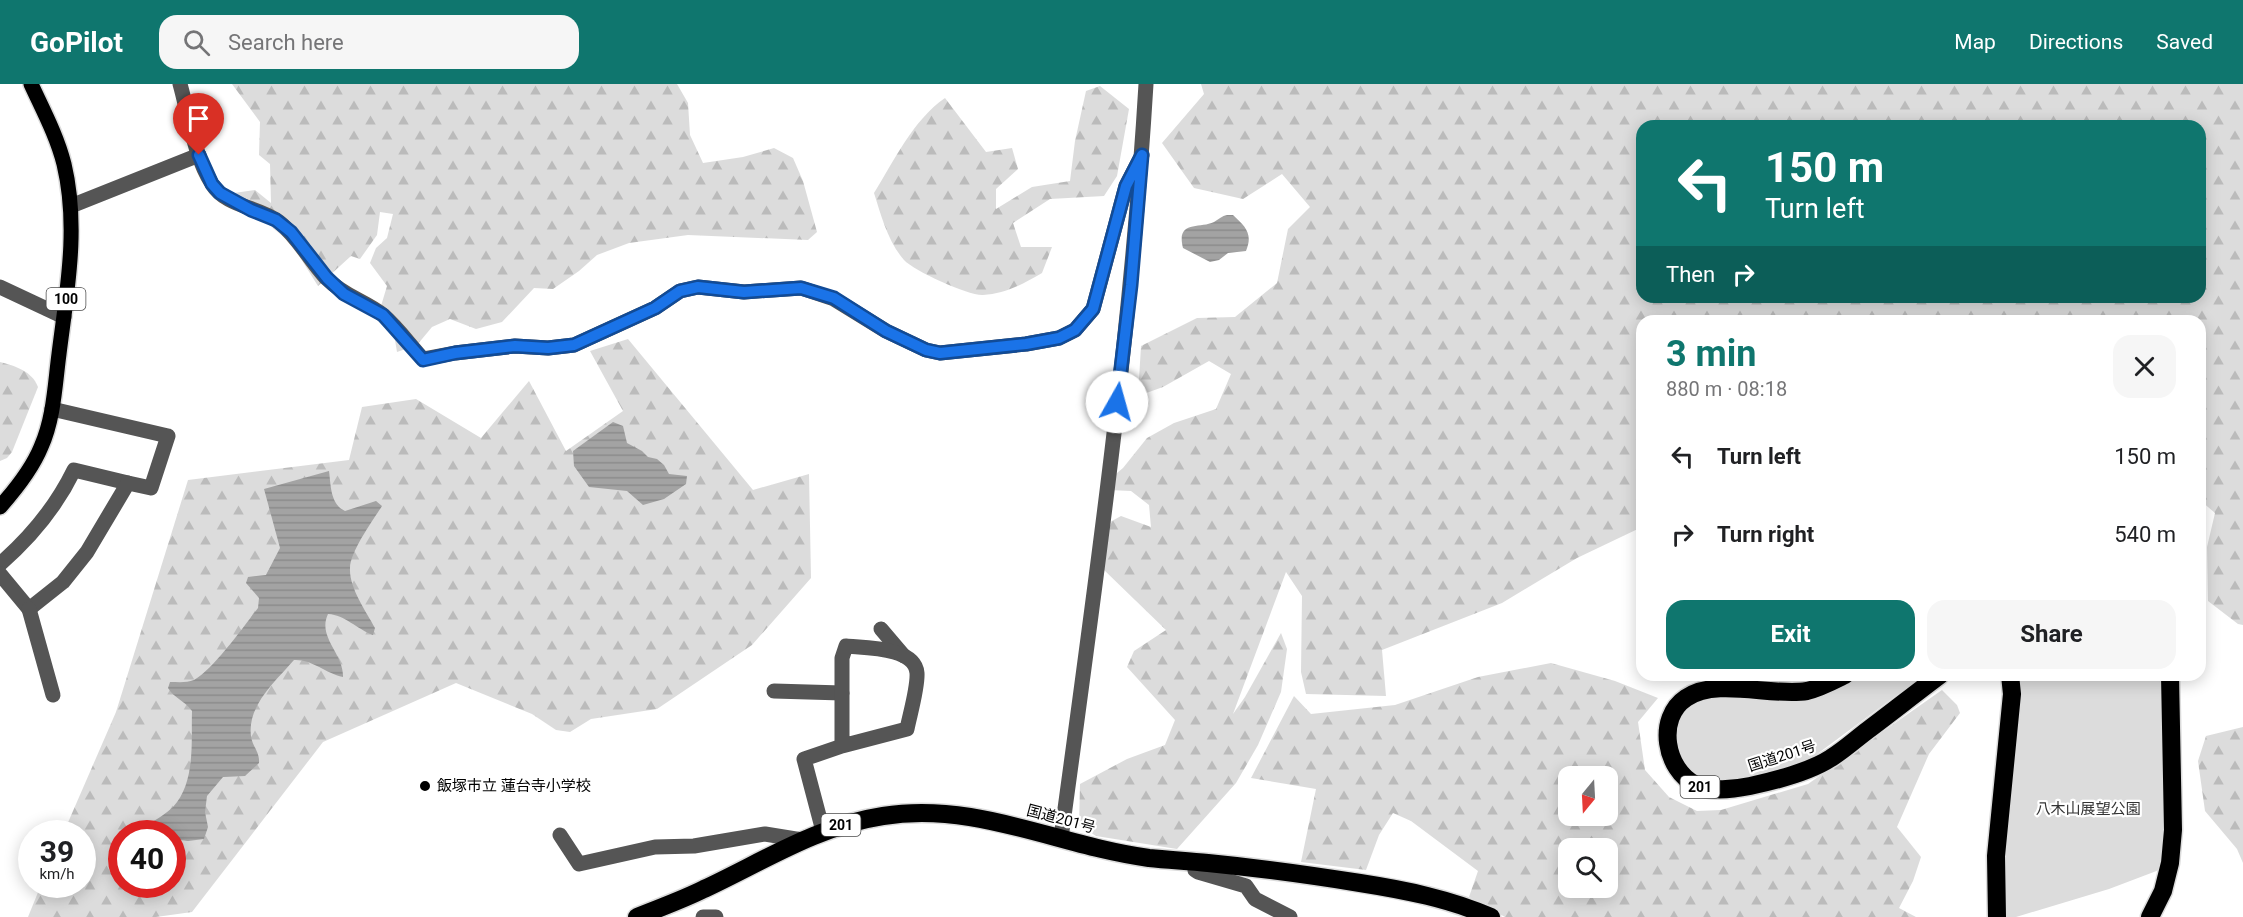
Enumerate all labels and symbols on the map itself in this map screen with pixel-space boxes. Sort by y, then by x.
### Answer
pin [173,93,224,155]
road number: 100 [46,288,86,310]
position arrow [1085,370,1149,434]
street label: 国道201号 [1746,737,1818,775]
north arrow [1558,766,1618,826]
road number: 201 [1680,776,1720,798]
place label: 飯塚市立 蓮台寺小学校 [437,777,591,795]
marker: 飯塚市立 蓮台寺小学校 [418,779,432,793]
park label: 八木山展望公園 [2035,800,2141,818]
street label: 国道201号 [1025,801,1097,837]
road number: 201 [822,814,860,836]
speed limit sign: 40 [108,820,186,898]

